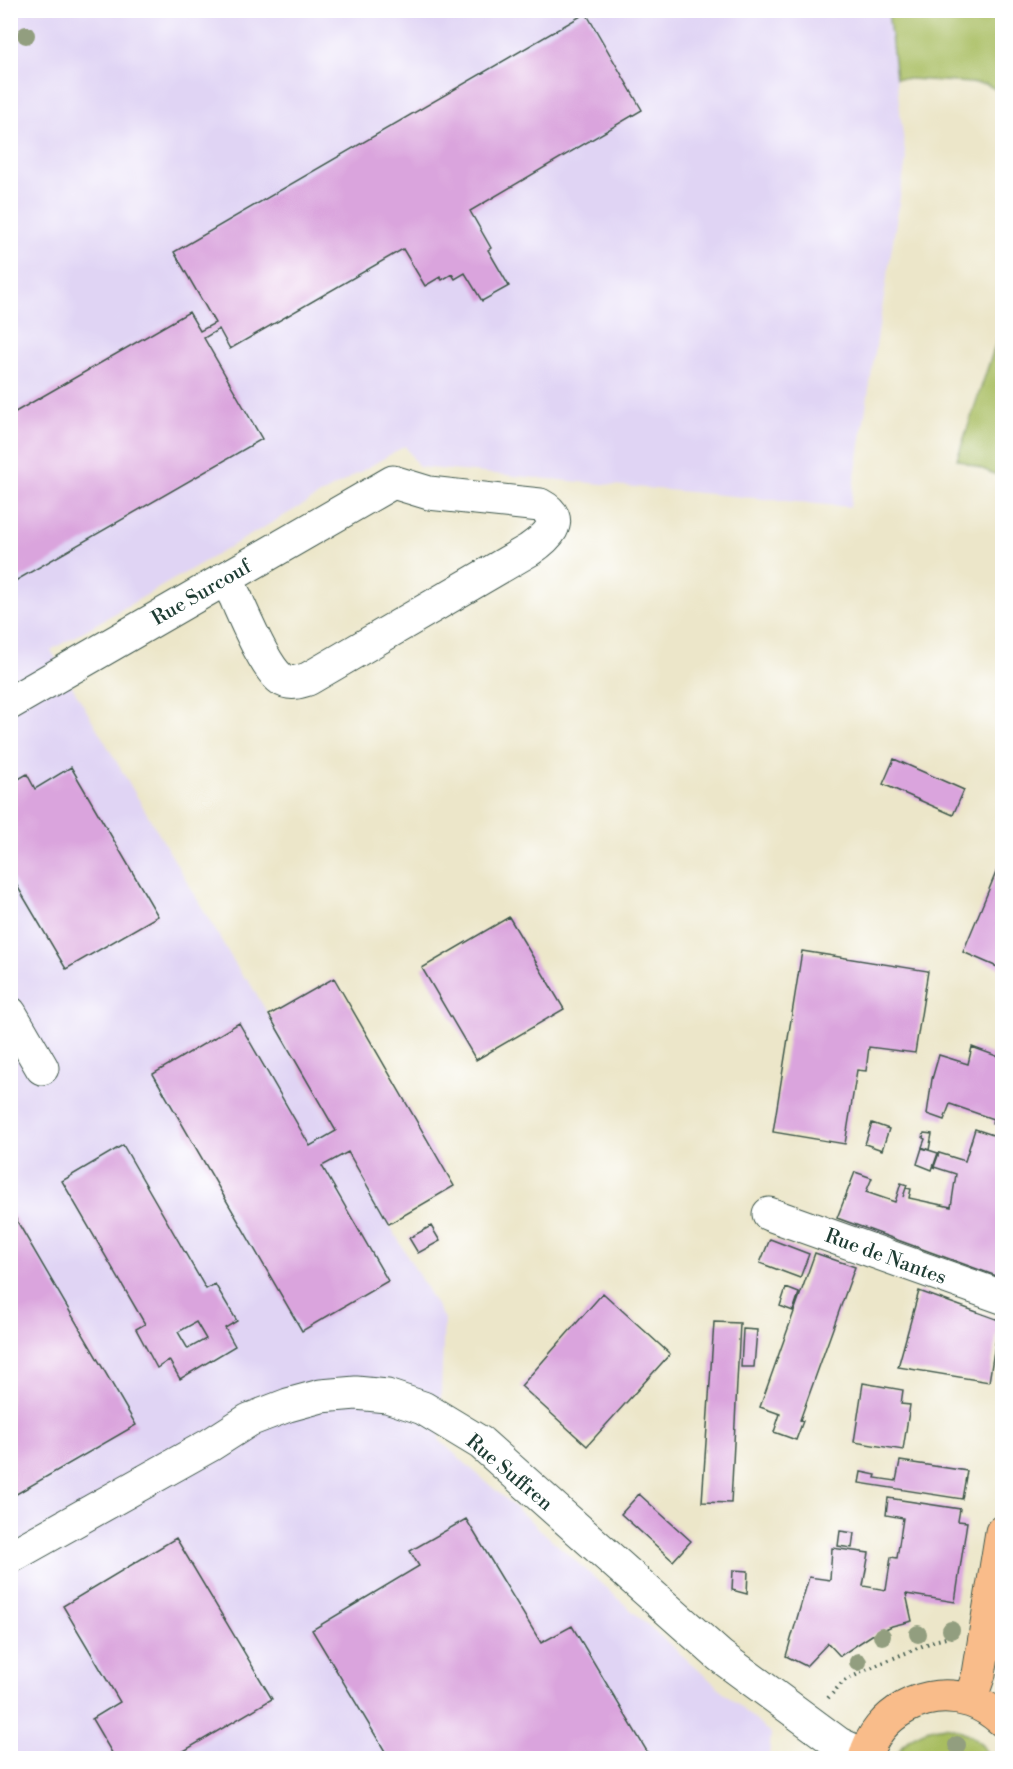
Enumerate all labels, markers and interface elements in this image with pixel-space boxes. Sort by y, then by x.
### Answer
street label: Rue Surcouf [148,554,257,632]
street label: Rue de Nantes [821,1224,950,1291]
street label: Rue Suffren [460,1430,558,1517]

